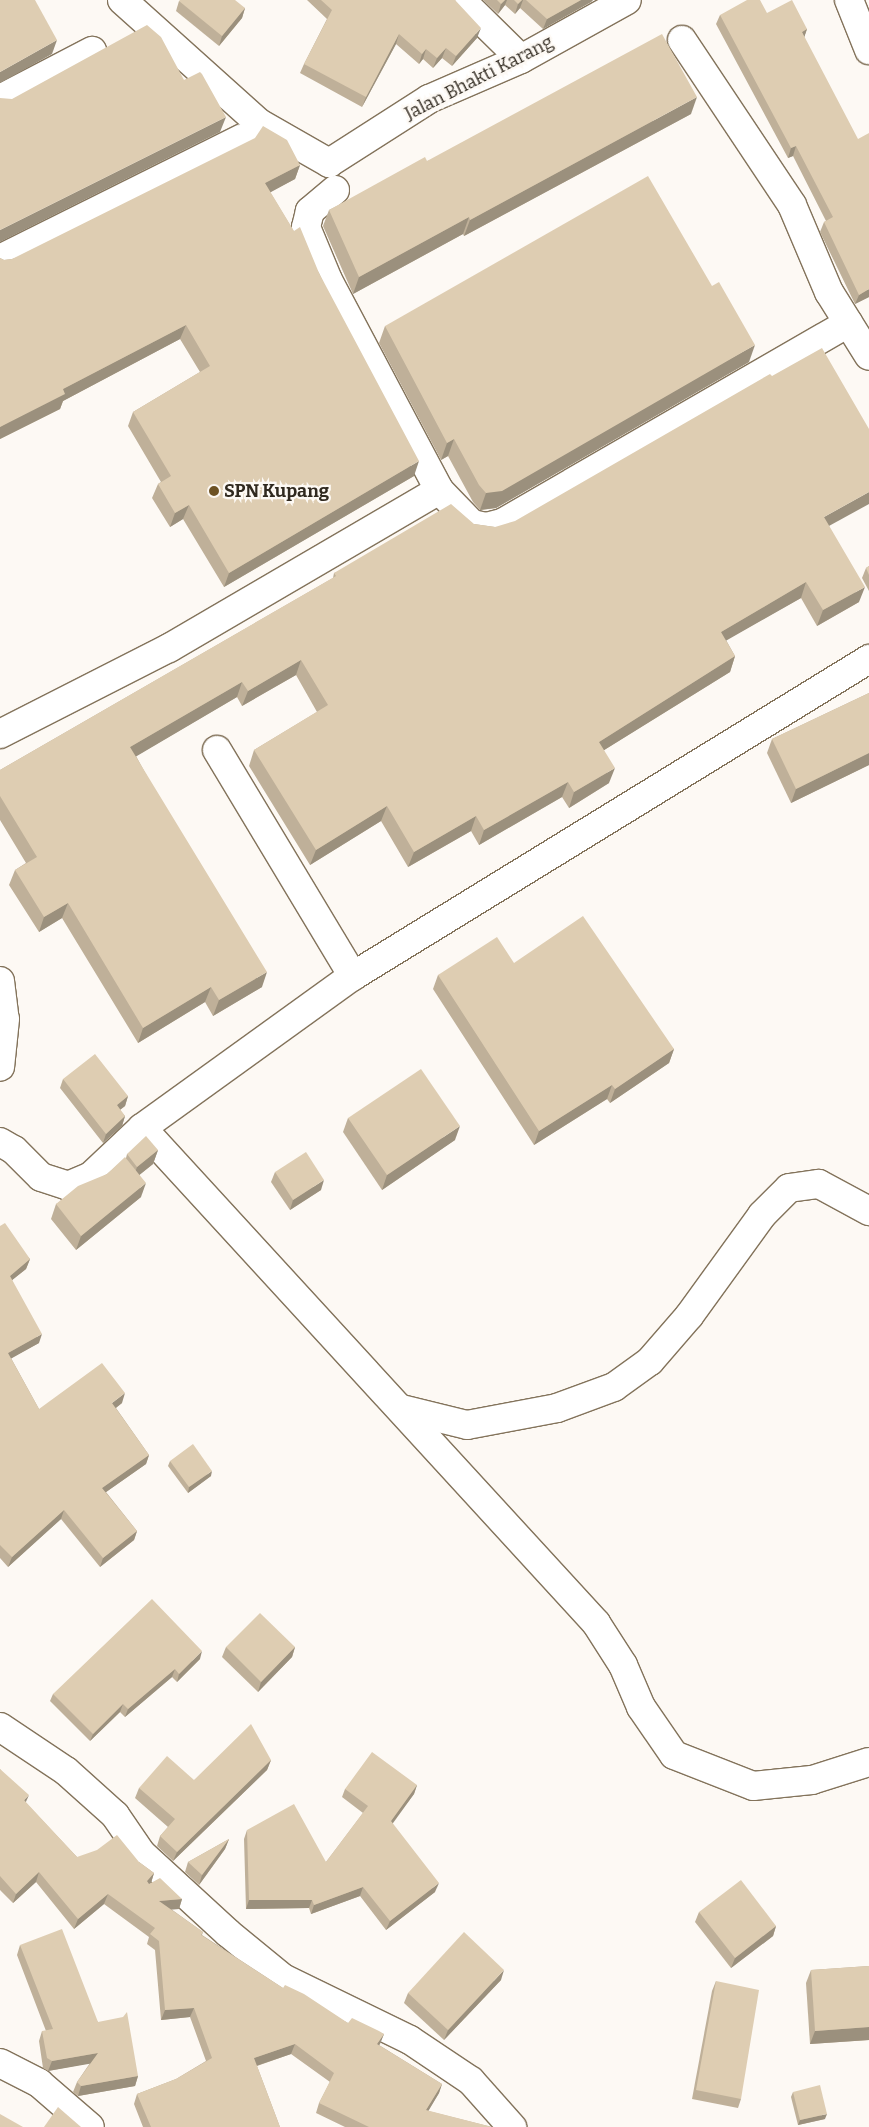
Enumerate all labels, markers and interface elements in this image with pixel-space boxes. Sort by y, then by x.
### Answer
street label: Jalan Bhakti Karang [401,31,557,125]
place label: SPN Kupang [224,480,329,502]
marker: SPN Kupang [208,485,220,497]

